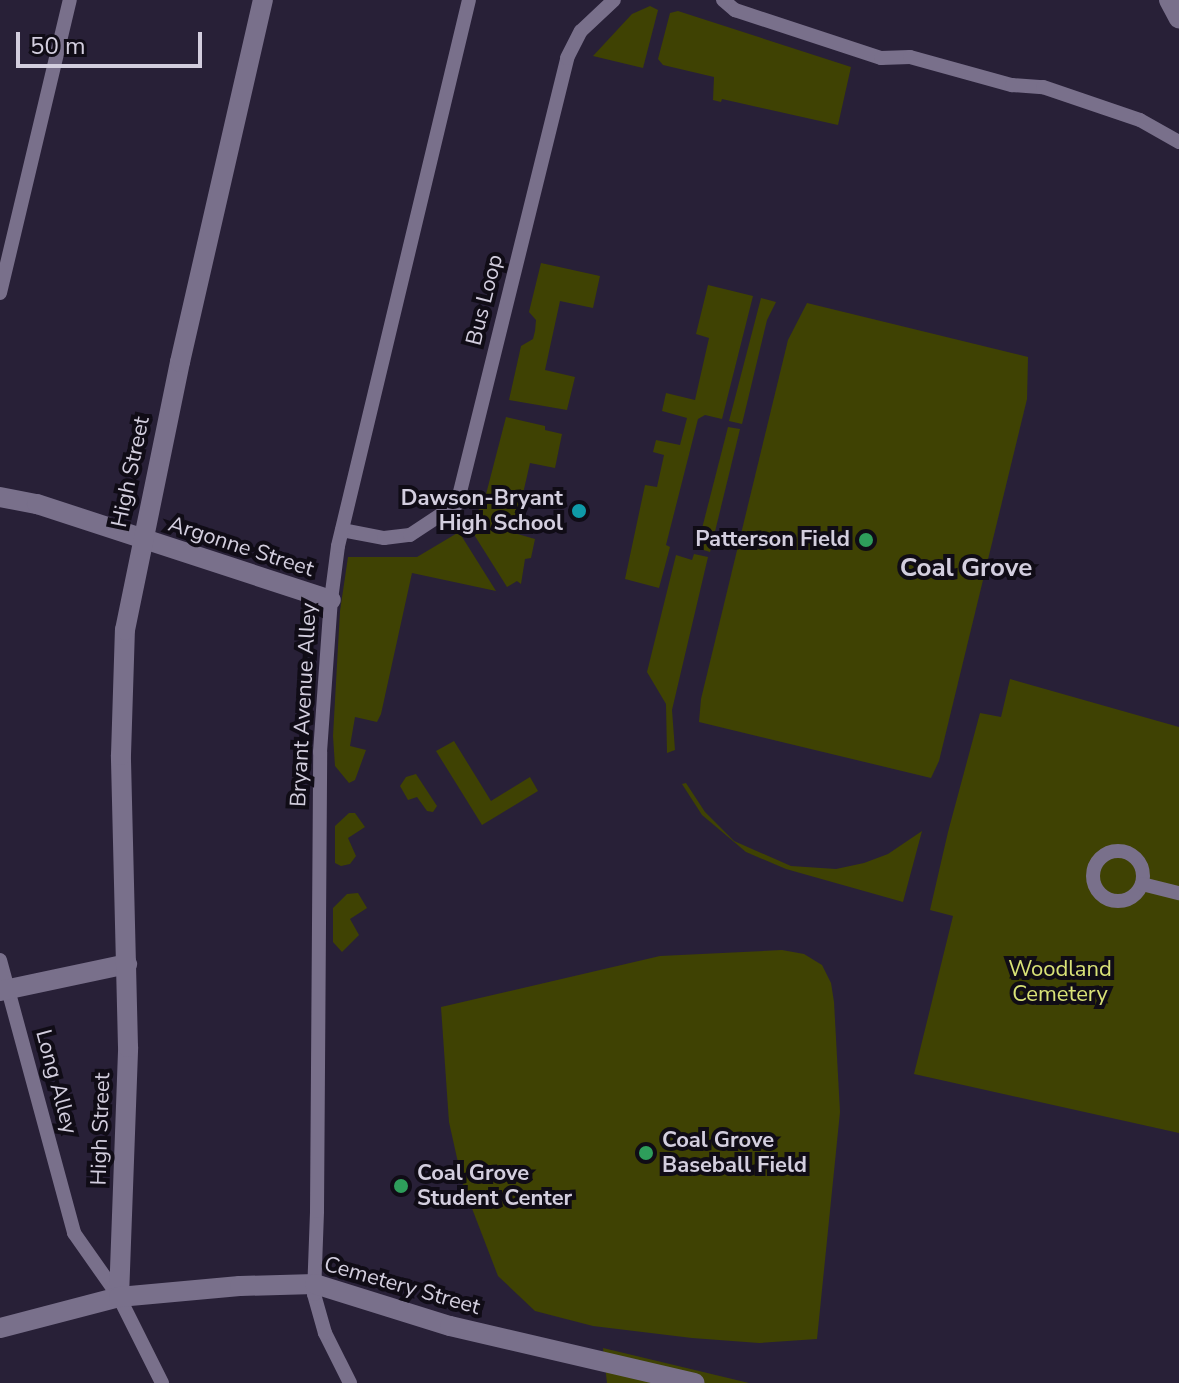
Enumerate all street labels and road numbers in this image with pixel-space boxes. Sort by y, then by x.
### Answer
street label: Bus Loop [461,252,509,348]
street label: High Street [106,414,156,530]
street label: Argonne Street [165,511,317,583]
street label: Bryant Avenue Alley [285,602,323,808]
street label: Long Alley [29,1027,83,1137]
street label: High Street [86,1072,116,1186]
street label: Cemetery Street [321,1251,483,1321]

